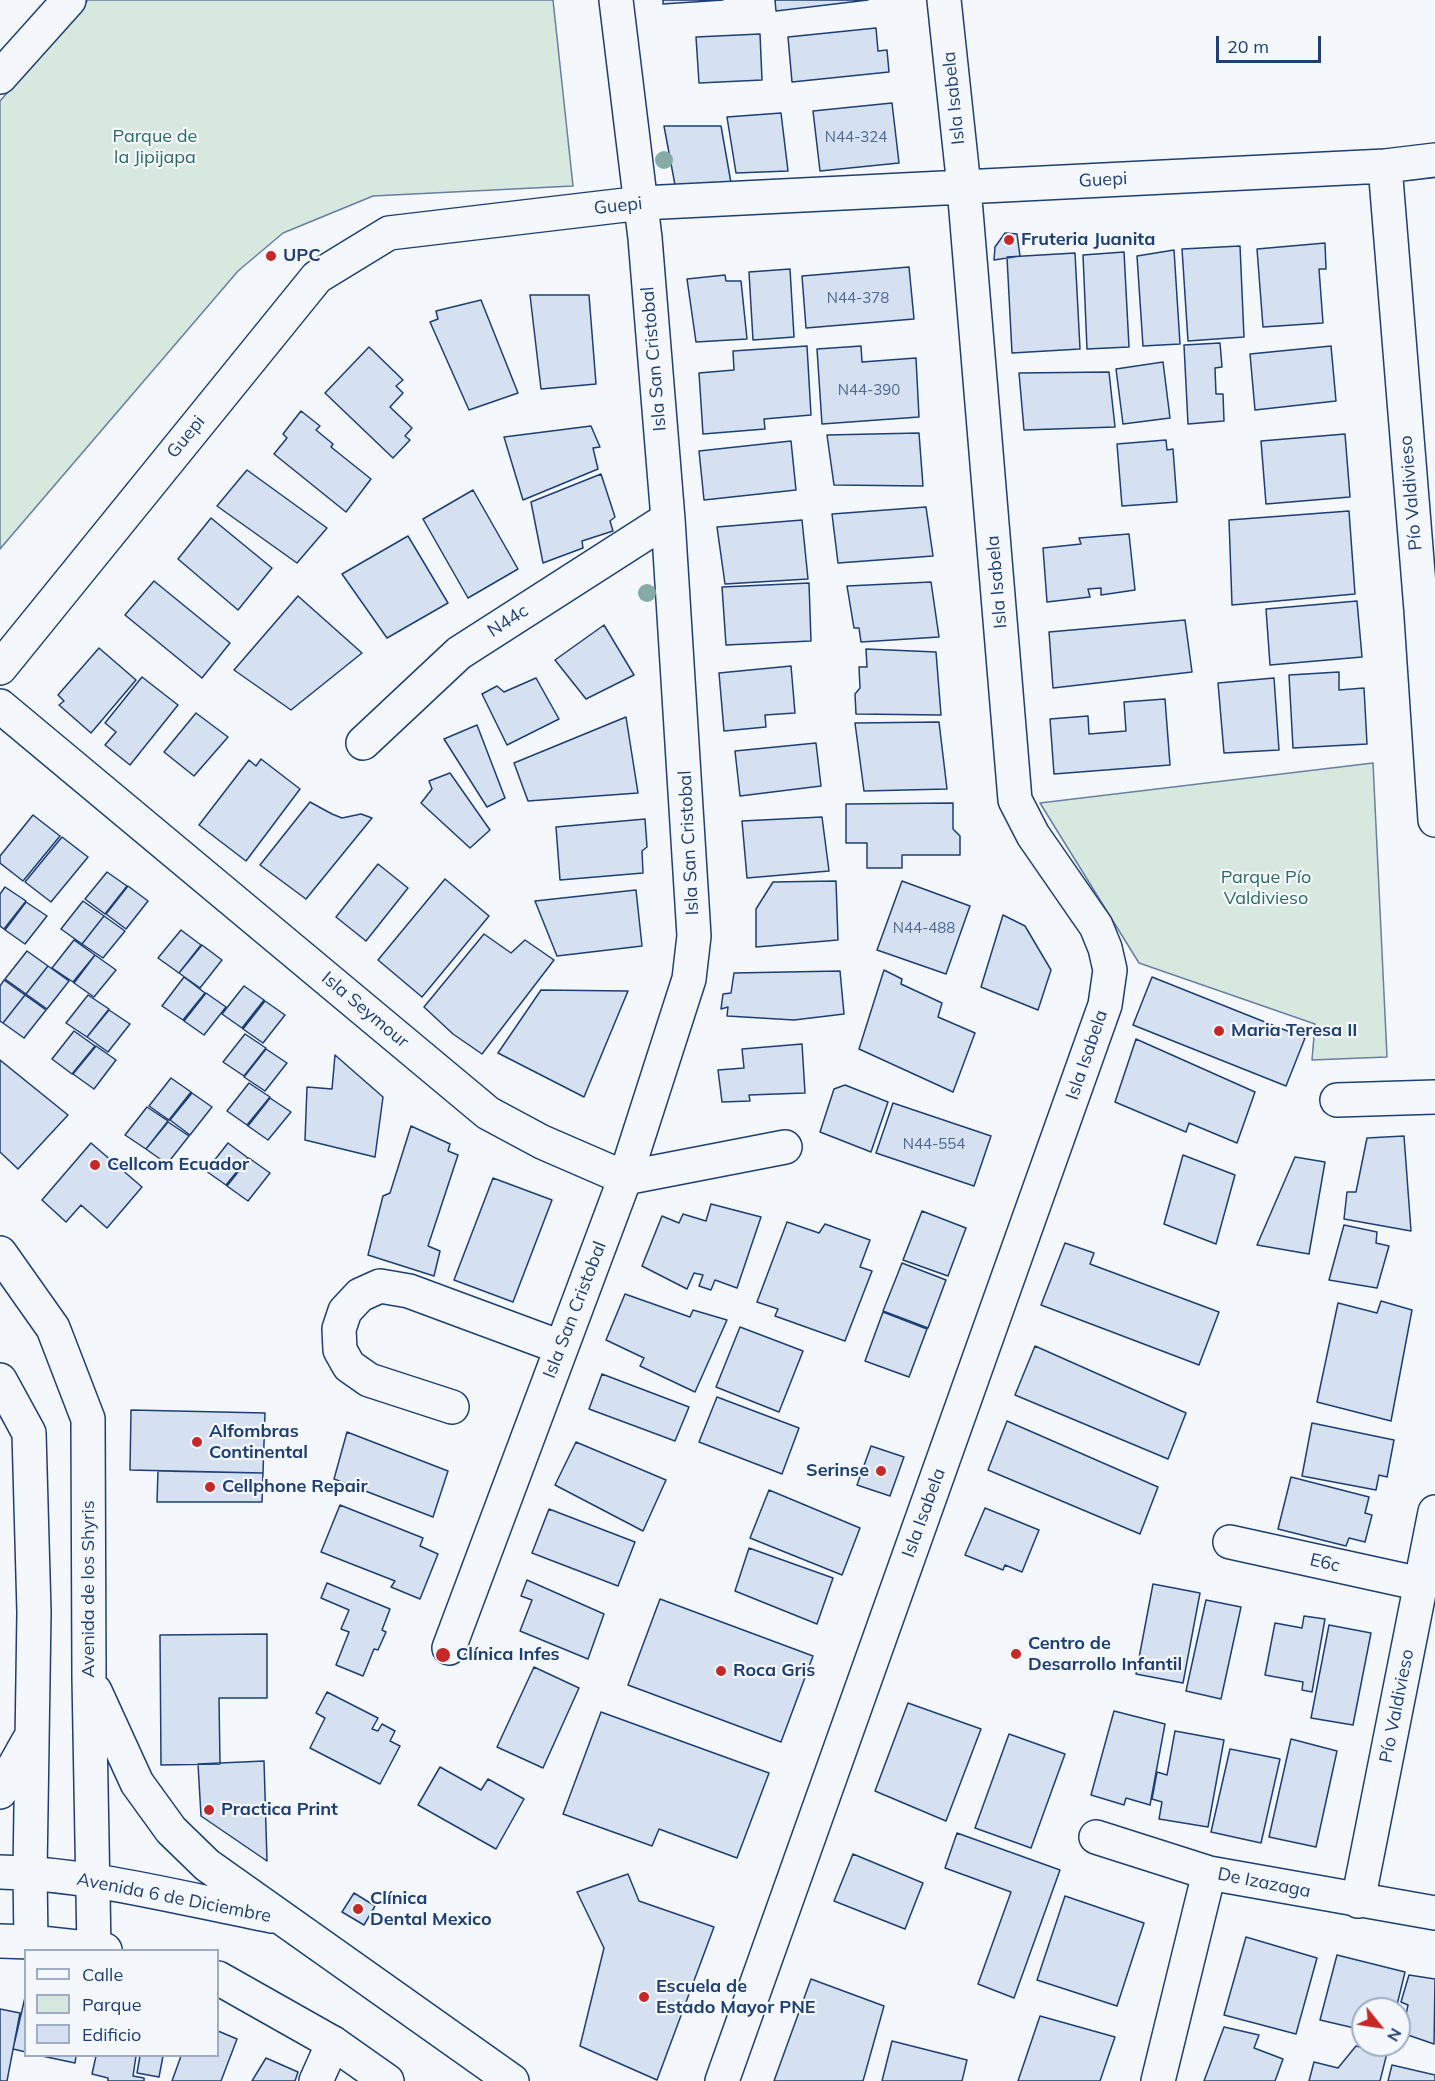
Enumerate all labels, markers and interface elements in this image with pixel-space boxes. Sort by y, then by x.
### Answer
scale bar [1219,24,1324,62]
text: 20 m [1227,35,1269,58]
street label: Isla Isabela [938,50,970,146]
park label: Parque de la Jipijapa [113,126,197,168]
house number: N44-324 [825,128,887,146]
street label: Guepi [1078,168,1128,192]
street label: Guepi [593,193,643,219]
place label: Fruteria Juanita [1021,229,1155,251]
marker: Fruteria Juanita [1002,233,1016,247]
place label: UPC [283,245,321,267]
marker: UPC [264,249,278,263]
street label: Isla San Cristobal [637,286,671,432]
house number: N44-378 [827,289,889,307]
house number: N44-390 [838,381,900,399]
street label: Guepi [162,411,210,463]
street label: Pío Valdivieso [1395,435,1427,551]
street label: Isla Isabela [982,535,1012,629]
street label: N44c [484,600,532,642]
street label: Isla San Cristobal [674,770,704,916]
park label: Parque Pío Valdivieso [1221,867,1311,910]
house number: N44-488 [893,919,955,937]
street label: Isla Seymour [317,967,413,1053]
street label: Isla Isabela [1062,1007,1112,1103]
place label: Maria Teresa II [1231,1020,1357,1042]
marker: Maria Teresa II [1212,1024,1226,1038]
house number: N44-554 [903,1135,965,1153]
place label: Cellcom Ecuador [107,1154,249,1176]
marker: Cellcom Ecuador [88,1158,102,1172]
street label: Isla San Cristobal [539,1238,611,1382]
place label: Alfombras Continental [209,1421,308,1464]
marker: Alfombras Continental [190,1435,204,1449]
place label: Serinse [806,1460,869,1482]
marker: Serinse [874,1464,888,1478]
street label: Isla Isabela [898,1465,950,1561]
place label: Cellphone Repair [222,1476,368,1498]
marker: Cellphone Repair [203,1480,217,1494]
street label: Avenida de los Shyris [78,1500,100,1678]
street label: E6c [1308,1549,1342,1577]
place label: Centro de Desarrollo Infantil [1028,1633,1182,1676]
place label: Clínica Infes [456,1644,560,1666]
marker: Clínica Infes [434,1646,452,1664]
marker: Centro de Desarrollo Infantil [1009,1647,1023,1661]
street label: Pío Valdivieso [1375,1647,1419,1765]
place label: Roca Gris [733,1660,815,1682]
marker: Roca Gris [714,1664,728,1678]
place label: Practica Print [221,1799,338,1821]
marker: Practica Print [202,1803,216,1817]
street label: De Izazaga [1216,1863,1312,1903]
street label: Avenida 6 de Diciembre [75,1869,273,1927]
place label: Clínica Dental Mexico [370,1888,492,1930]
marker: Clínica Dental Mexico [351,1902,365,1916]
legend [24,1949,219,2057]
text: Calle [82,1963,123,1986]
place label: Escuela de Estado Mayor PNE [656,1976,816,2018]
marker: Escuela de Estado Mayor PNE [637,1990,651,2004]
text: Parque [82,1993,141,2016]
north arrow [1351,1997,1411,2057]
text: Edificio [82,2023,141,2046]
text: N [1383,2025,1407,2045]

